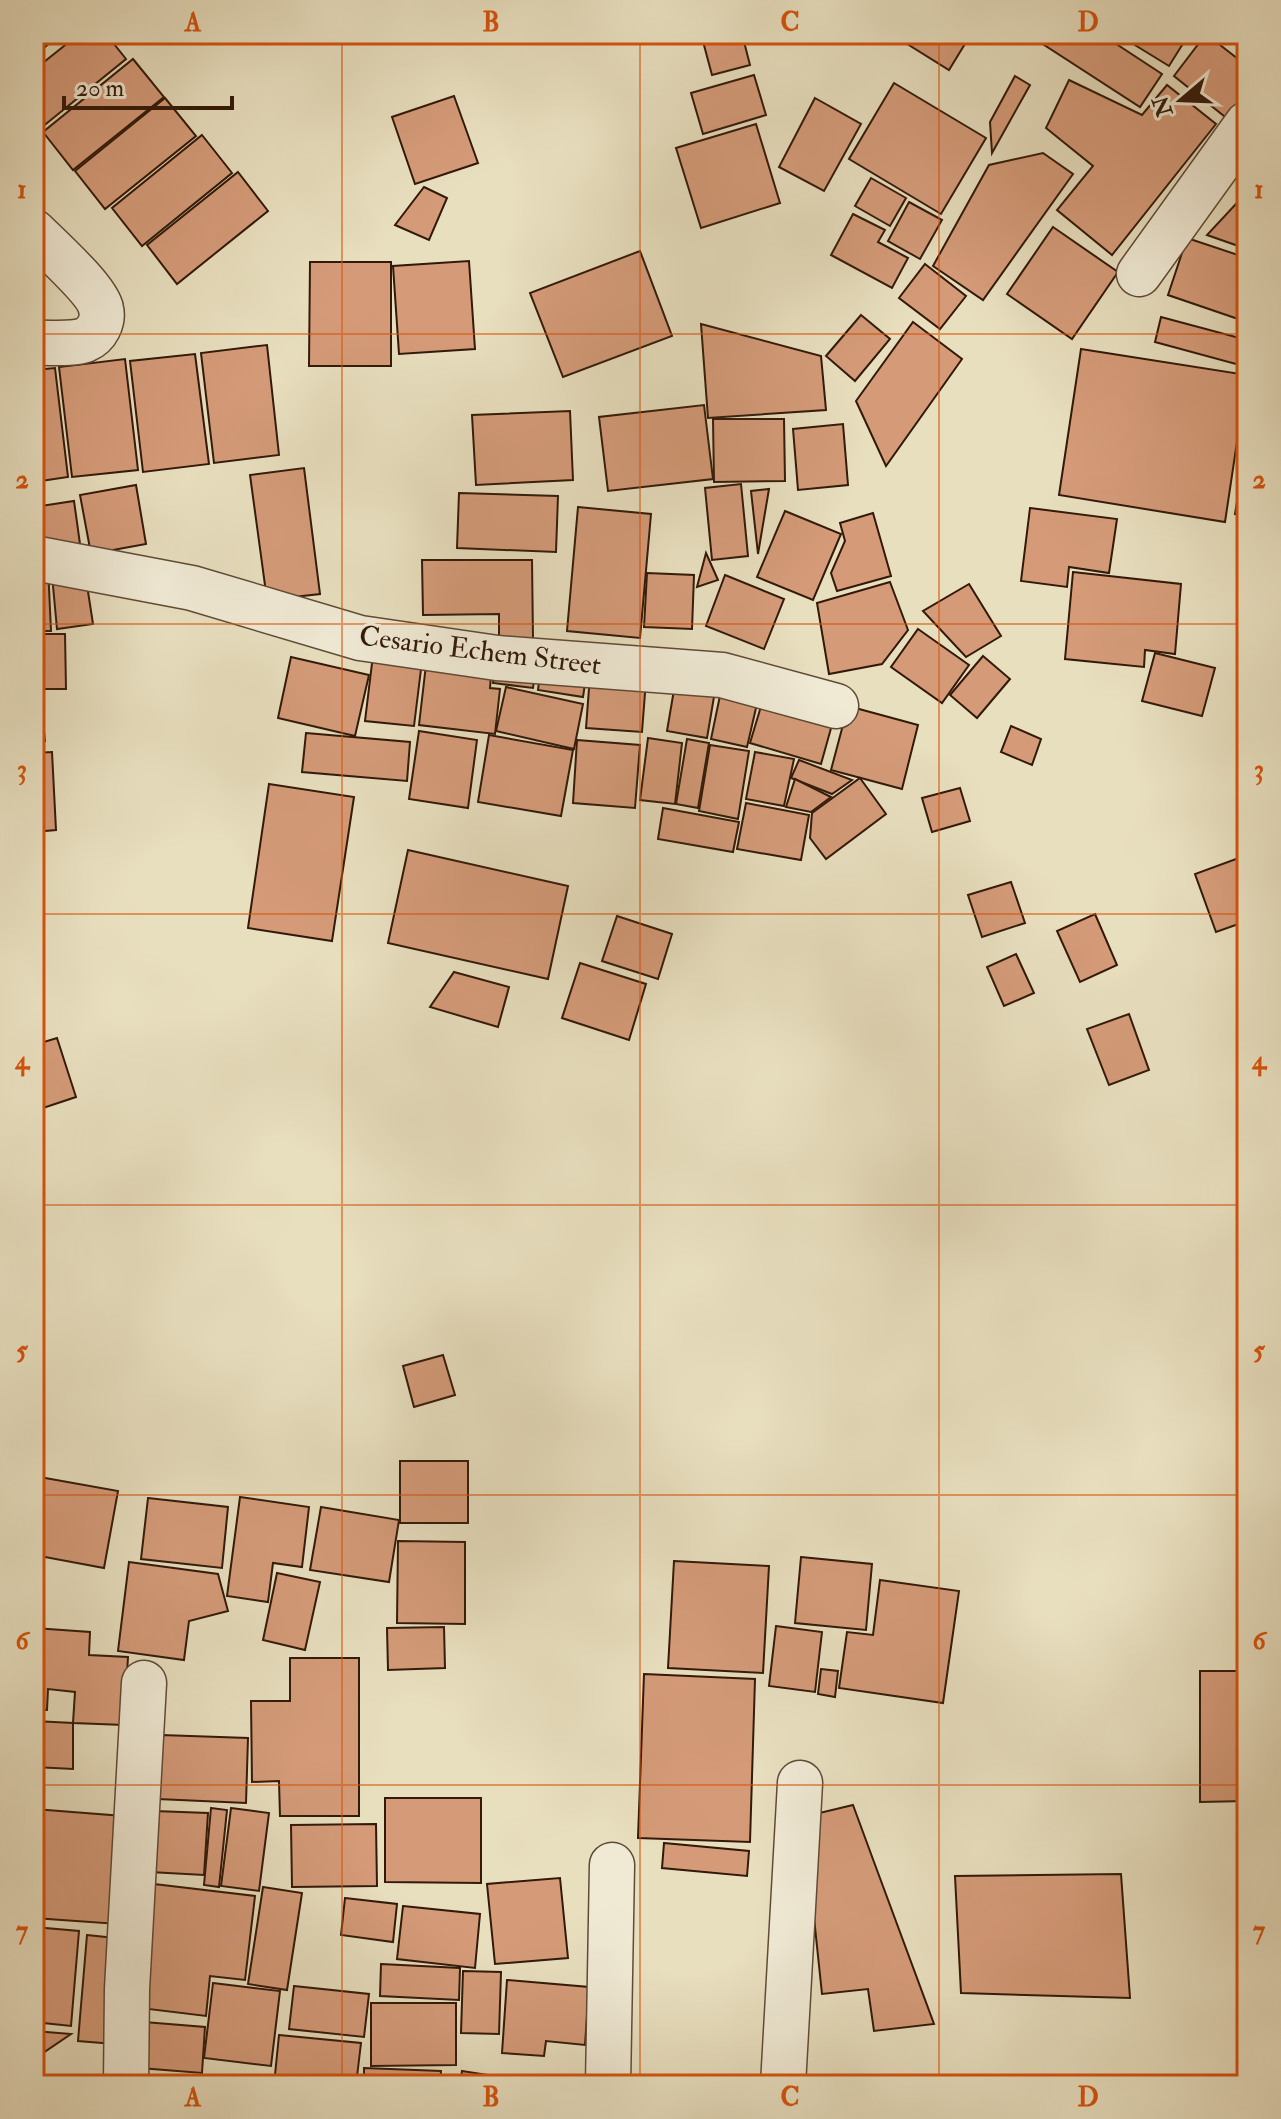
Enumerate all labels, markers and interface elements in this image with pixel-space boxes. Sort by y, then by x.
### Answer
text: A [184,7,202,39]
text: B [482,7,500,39]
text: C [780,7,800,39]
text: D [1077,7,1099,39]
scale bar [64,60,232,110]
north arrow [1141,60,1221,140]
text: 20 m [76,73,125,104]
text: N [1146,92,1180,121]
text: 1 [17,174,27,206]
text: 1 [1254,174,1264,206]
text: 2 [15,464,29,496]
text: 2 [1252,464,1266,496]
street label: Cesario Echem Street [357,619,603,683]
text: 3 [17,754,27,786]
text: 3 [1254,754,1264,786]
text: 4 [14,1045,31,1077]
text: 4 [1251,1045,1268,1077]
text: 5 [16,1335,28,1367]
text: 5 [1253,1335,1265,1367]
text: 6 [15,1625,30,1657]
text: 6 [1252,1625,1267,1657]
text: 7 [16,1915,28,1947]
text: 7 [1253,1915,1265,1947]
text: A [184,2082,202,2114]
text: B [482,2082,500,2114]
text: C [780,2082,800,2114]
text: D [1077,2082,1099,2114]

